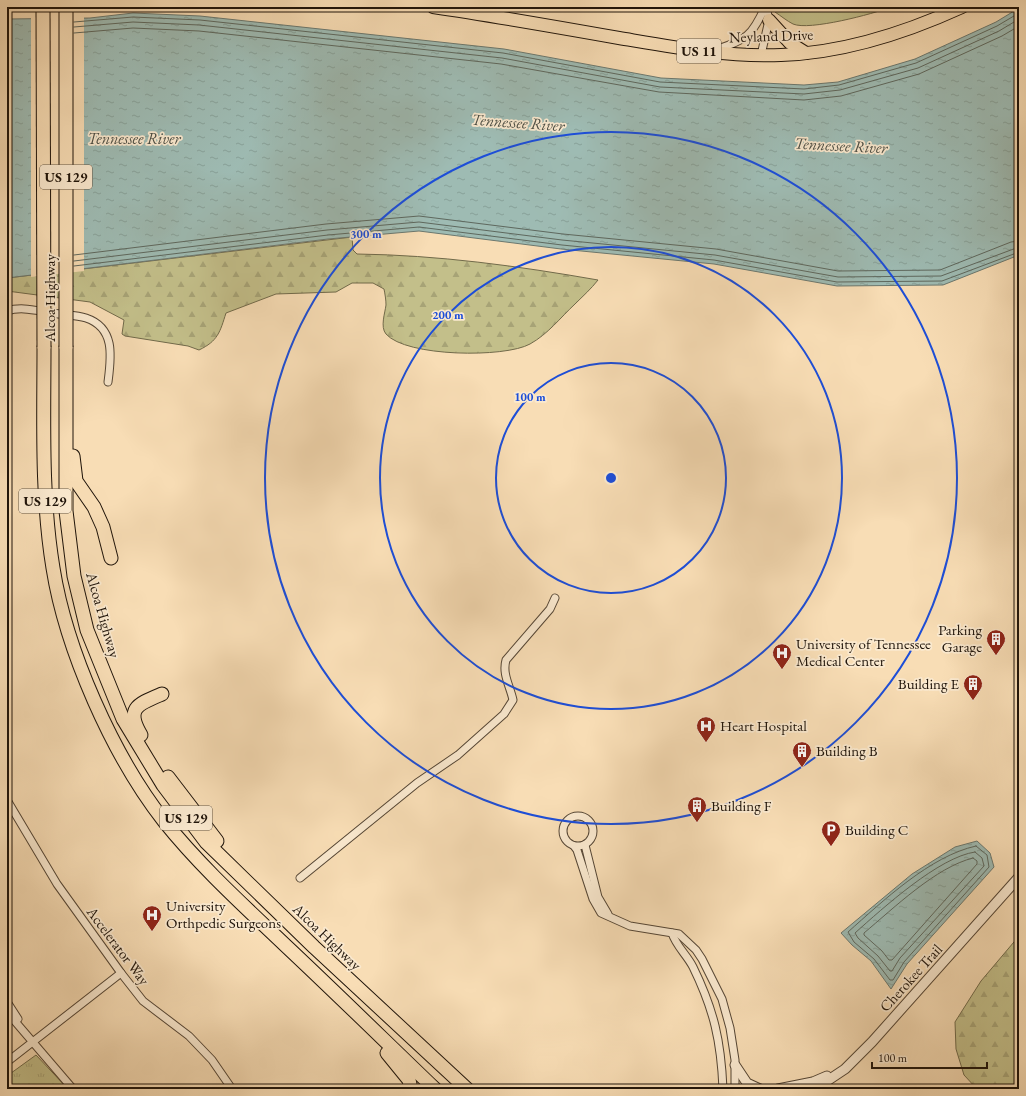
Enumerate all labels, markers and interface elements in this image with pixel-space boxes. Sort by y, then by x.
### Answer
street label: Neyland Drive [728,25,814,46]
road number: US 11 [677,39,721,63]
water label: Tennessee River [471,109,566,136]
water label: Tennessee River [87,128,181,149]
water label: Tennessee River [794,133,889,158]
road number: US 129 [40,165,92,189]
text: 300 m [350,226,382,242]
street label: Alcoa Highway [40,254,59,343]
text: 200 m [432,307,464,323]
text: 100 m [514,389,546,405]
centre of rings [604,471,618,485]
road number: US 129 [19,489,71,513]
street label: Alcoa Highway [82,569,125,660]
place label: Parking Garage [938,620,982,656]
building icon: Parking Garage [985,628,1007,656]
place label: University of Tennessee Medical Center [796,634,931,670]
hospital icon: University of Tennessee Medical Center [771,642,793,670]
building icon: Building E [962,673,984,701]
place label: Building E [898,674,960,693]
hospital icon: Heart Hospital [695,715,717,743]
place label: Heart Hospital [720,716,807,735]
building icon: Building B [791,740,813,768]
place label: Building B [816,741,878,760]
building icon: Building F [686,795,708,823]
place label: Building F [711,796,772,815]
road number: US 129 [160,806,212,830]
parking icon: Building C [820,819,842,847]
place label: Building C [845,820,908,839]
place label: University Orthpedic Surgeons [166,896,281,932]
street label: Alcoa Highway [288,899,366,974]
street label: Accelerator Way [82,902,154,989]
hospital icon: University Orthpedic Surgeons [141,904,163,932]
street label: Cherokee Trail [875,939,946,1016]
scale bar [872,1044,987,1070]
text: 100 m [878,1050,908,1066]

